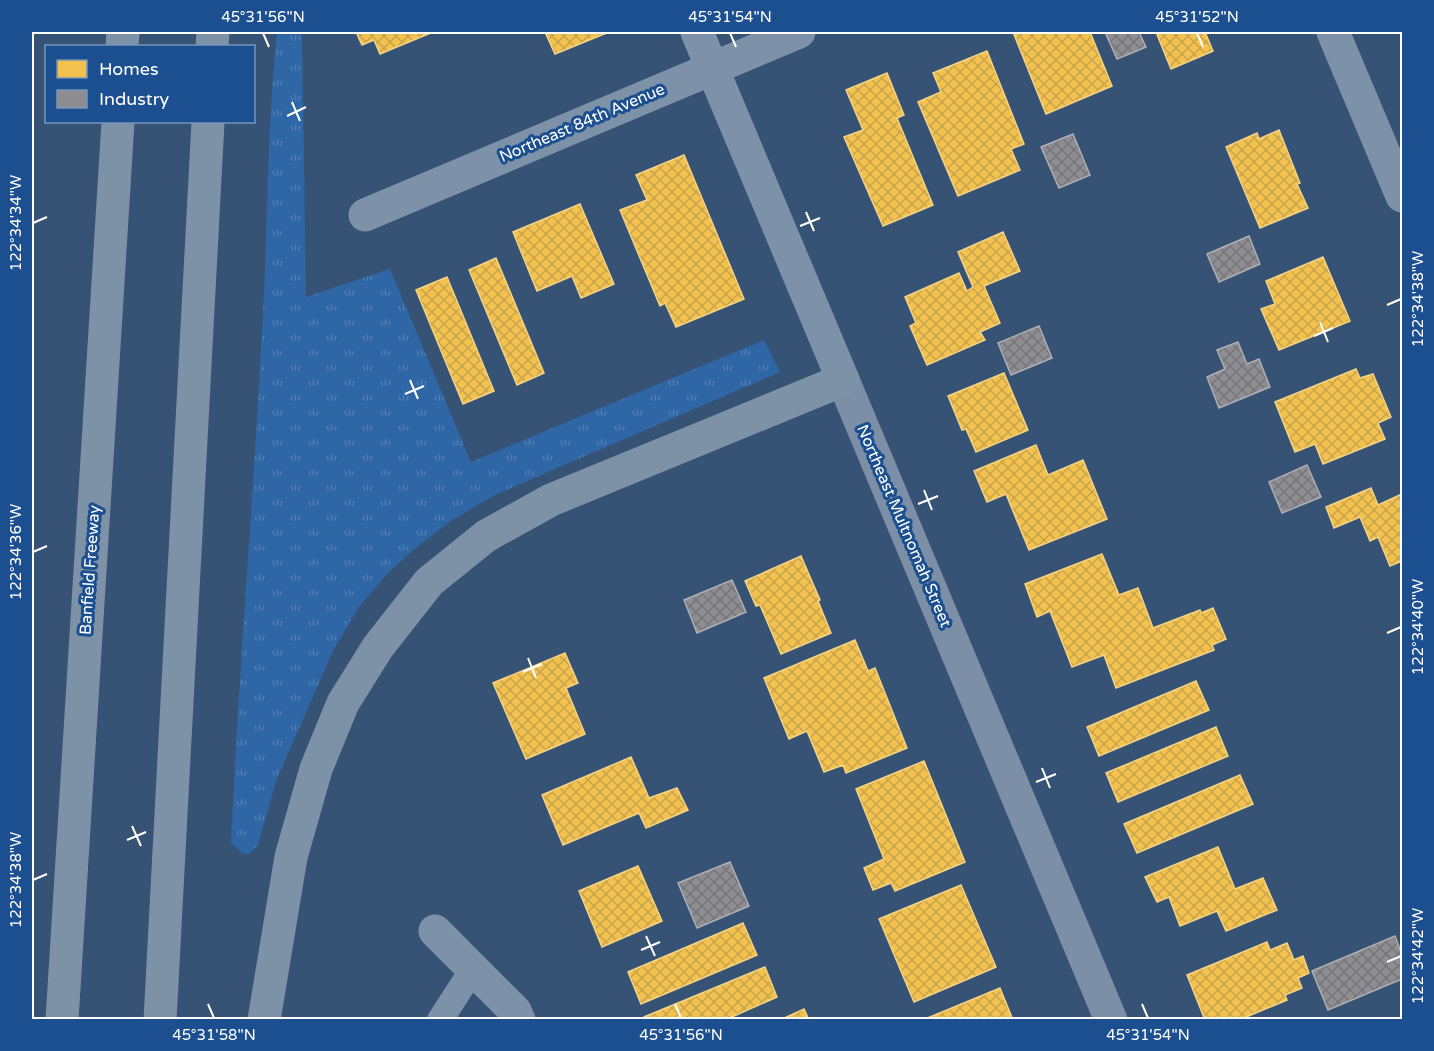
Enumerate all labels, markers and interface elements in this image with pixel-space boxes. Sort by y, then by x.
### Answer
text: 45°31'56"N [221,8,305,26]
text: 45°31'54"N [688,8,772,26]
text: 45°31'52"N [1155,8,1239,26]
legend [45,45,255,123]
text: Homes [99,58,159,80]
street label: Northeast 84th Avenue [496,79,668,167]
text: Industry [99,88,170,110]
text: 122°34'34"W [7,175,25,271]
text: 122°34'38"W [1409,251,1427,347]
street label: Northeast Multnomah Street [852,422,956,630]
text: 122°34'36"W [7,504,25,600]
street label: Banfield Freeway [75,504,105,636]
text: 122°34'40"W [1409,579,1427,675]
text: 122°34'38"W [7,832,25,928]
text: 122°34'42"W [1409,908,1427,1004]
text: 45°31'58"N [172,1026,256,1044]
text: 45°31'56"N [639,1026,723,1044]
text: 45°31'54"N [1106,1026,1190,1044]

